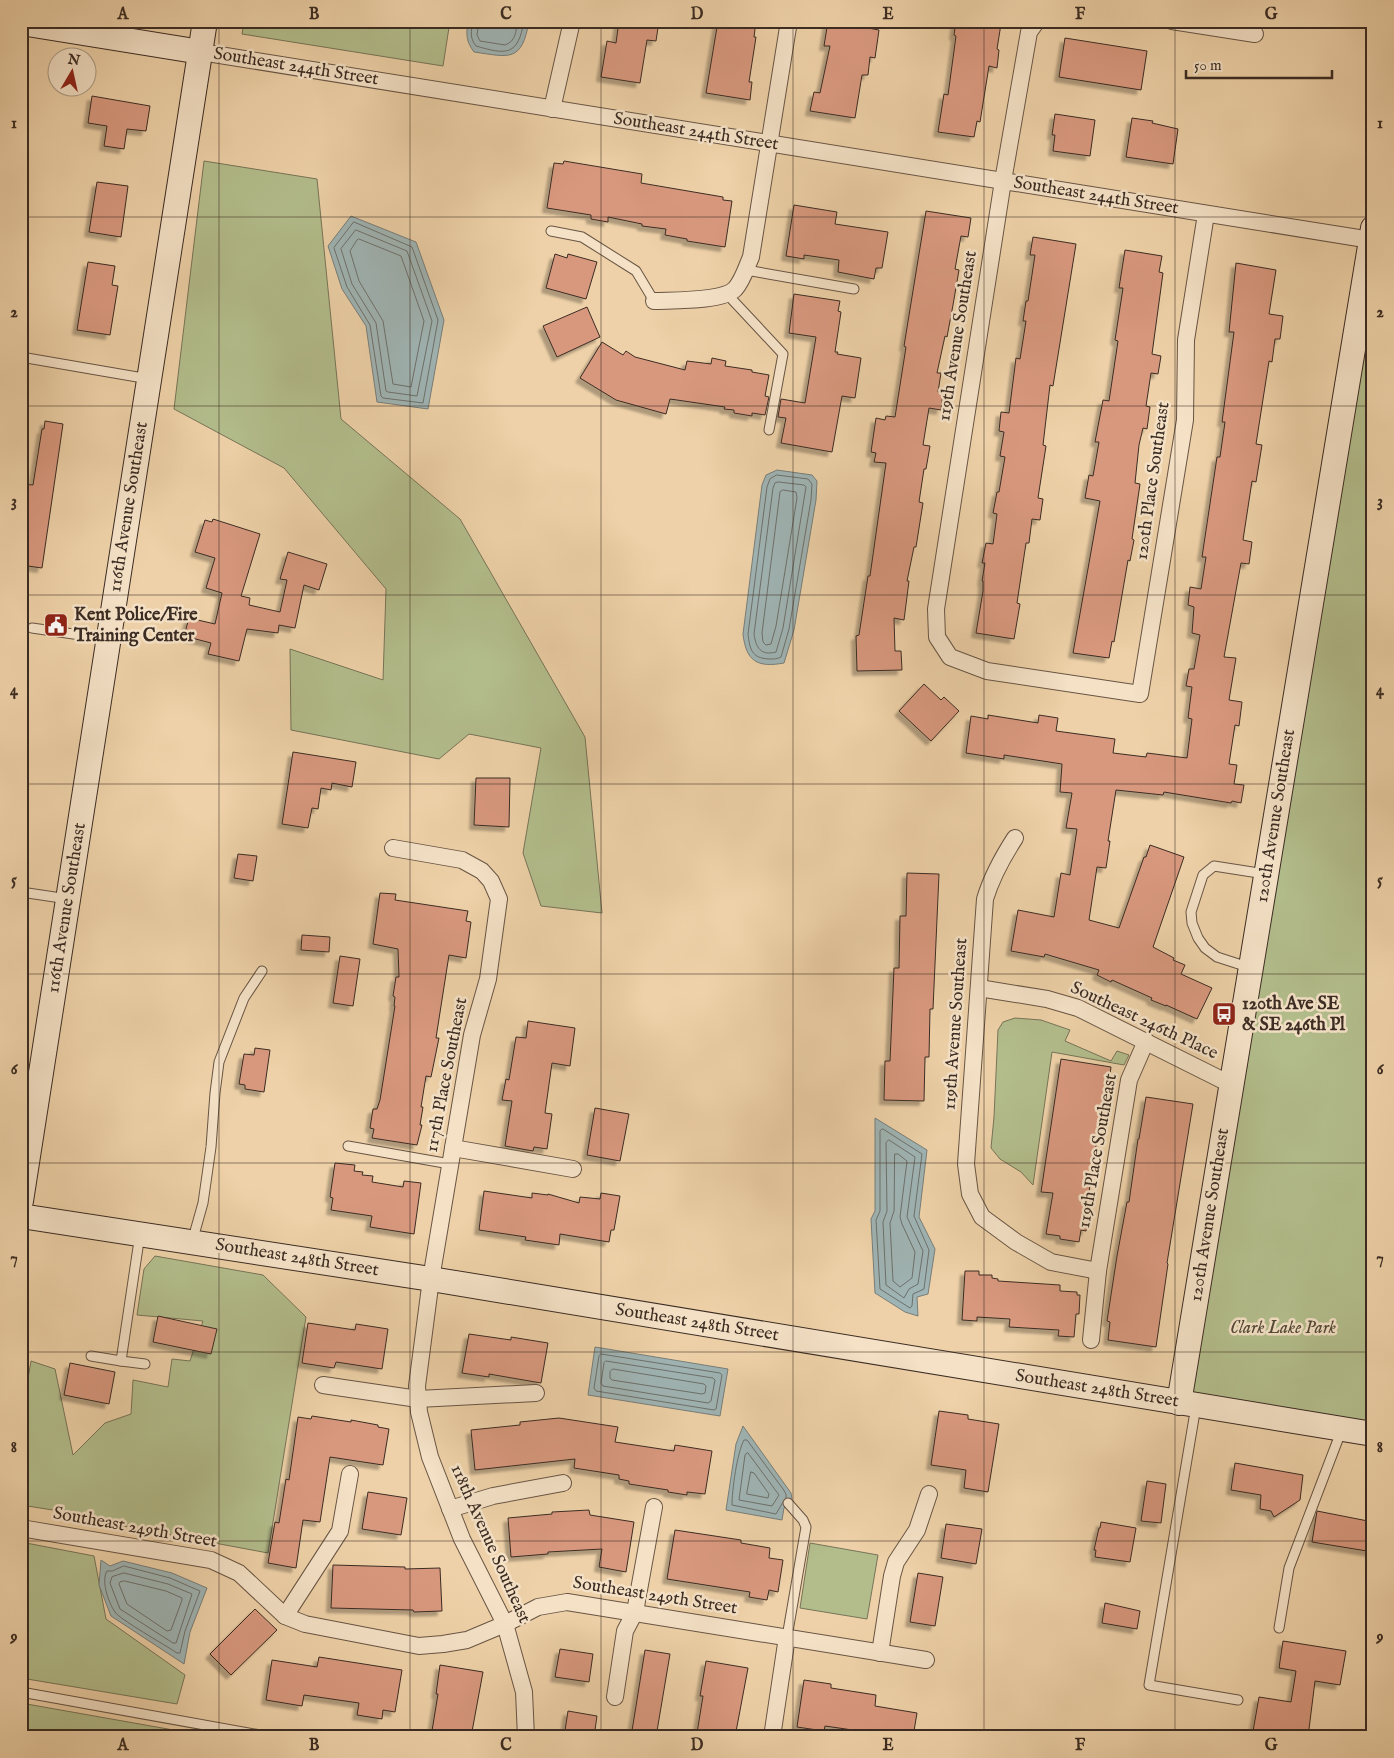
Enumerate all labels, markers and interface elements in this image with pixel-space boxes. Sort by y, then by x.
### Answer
text: A [117,5,130,25]
text: B [309,5,320,25]
text: C [500,5,512,25]
text: D [691,5,704,25]
text: E [882,5,894,25]
text: F [1075,5,1086,25]
text: G [1265,5,1278,25]
street label: Southeast 244th Street [212,43,380,91]
north arrow [48,48,98,98]
scale bar [1186,48,1333,80]
text: N [65,50,81,70]
text: 50 m [1194,56,1222,75]
street label: Southeast 244th Street [612,108,780,156]
text: 1 [11,114,17,134]
text: 1 [1377,114,1383,134]
street label: Southeast 244th Street [1012,172,1180,220]
street label: 119th Avenue Southeast [933,249,983,423]
text: 2 [10,303,18,323]
text: 2 [1376,303,1384,323]
street label: 120th Place Southeast [1131,401,1175,561]
street label: 116th Avenue Southeast [104,420,154,594]
text: 3 [11,492,17,512]
text: 3 [1377,492,1383,512]
place label: Kent Police/Fire Training Center [73,604,198,648]
public building icon: Kent Police/Fire Training Center [43,612,69,638]
text: 4 [10,681,19,701]
text: 4 [1376,681,1385,701]
street label: 120th Avenue Southeast [1251,728,1301,904]
street label: 116th Avenue Southeast [42,821,92,995]
text: 5 [11,871,17,891]
text: 5 [1377,871,1383,891]
street label: 119th Avenue Southeast [939,937,973,1111]
street label: Southeast 246th Place [1067,977,1221,1065]
place label: 120th Ave SE & SE 246th Pl [1242,993,1346,1037]
street label: 117th Place Southeast [421,996,473,1154]
bus stop icon: 120th Ave SE & SE 246th Pl [1211,1001,1237,1027]
text: 6 [11,1060,19,1080]
text: 6 [1377,1060,1385,1080]
street label: 119th Place Southeast [1073,1072,1123,1230]
street label: 120th Avenue Southeast [1185,1127,1235,1303]
street label: Southeast 248th Street [214,1234,380,1282]
text: 7 [10,1249,18,1269]
text: 7 [1376,1249,1384,1269]
street label: Southeast 248th Street [614,1299,780,1347]
park label: Clark Lake Park [1230,1317,1336,1340]
street label: Southeast 248th Street [1014,1365,1180,1413]
text: 8 [11,1438,17,1458]
text: 8 [1377,1438,1383,1458]
street label: 118th Avenue Southeast [445,1461,535,1627]
street label: Southeast 249th Street [51,1502,219,1554]
street label: Southeast 249th Street [571,1572,739,1620]
text: 9 [10,1628,18,1648]
text: 9 [1376,1628,1384,1648]
text: A [117,1736,130,1756]
text: B [309,1736,320,1756]
text: C [500,1736,512,1756]
text: D [691,1736,704,1756]
text: E [882,1736,894,1756]
text: F [1075,1736,1086,1756]
text: G [1265,1736,1278,1756]

